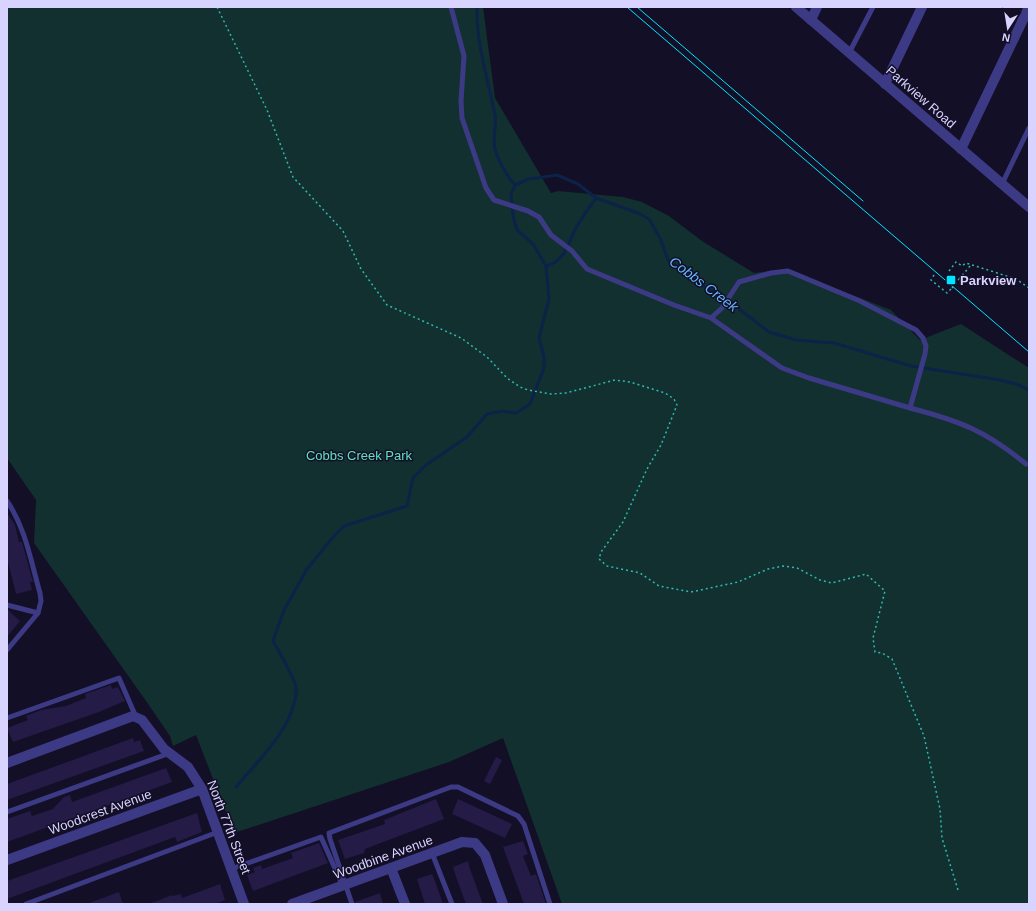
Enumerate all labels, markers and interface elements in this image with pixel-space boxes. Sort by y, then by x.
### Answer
north arrow [988,8,1028,48]
text: N [1001,31,1011,44]
street label: Parkview Road [883,63,959,131]
water label: Cobbs Creek [667,253,742,316]
place label: Parkview [960,273,1017,288]
marker: Parkview [945,274,957,286]
park label: Cobbs Creek Park [306,448,413,463]
street label: North 77th Street [204,778,254,876]
street label: Woodcrest Avenue [46,786,154,838]
street label: Woodbine Avenue [331,832,435,882]

